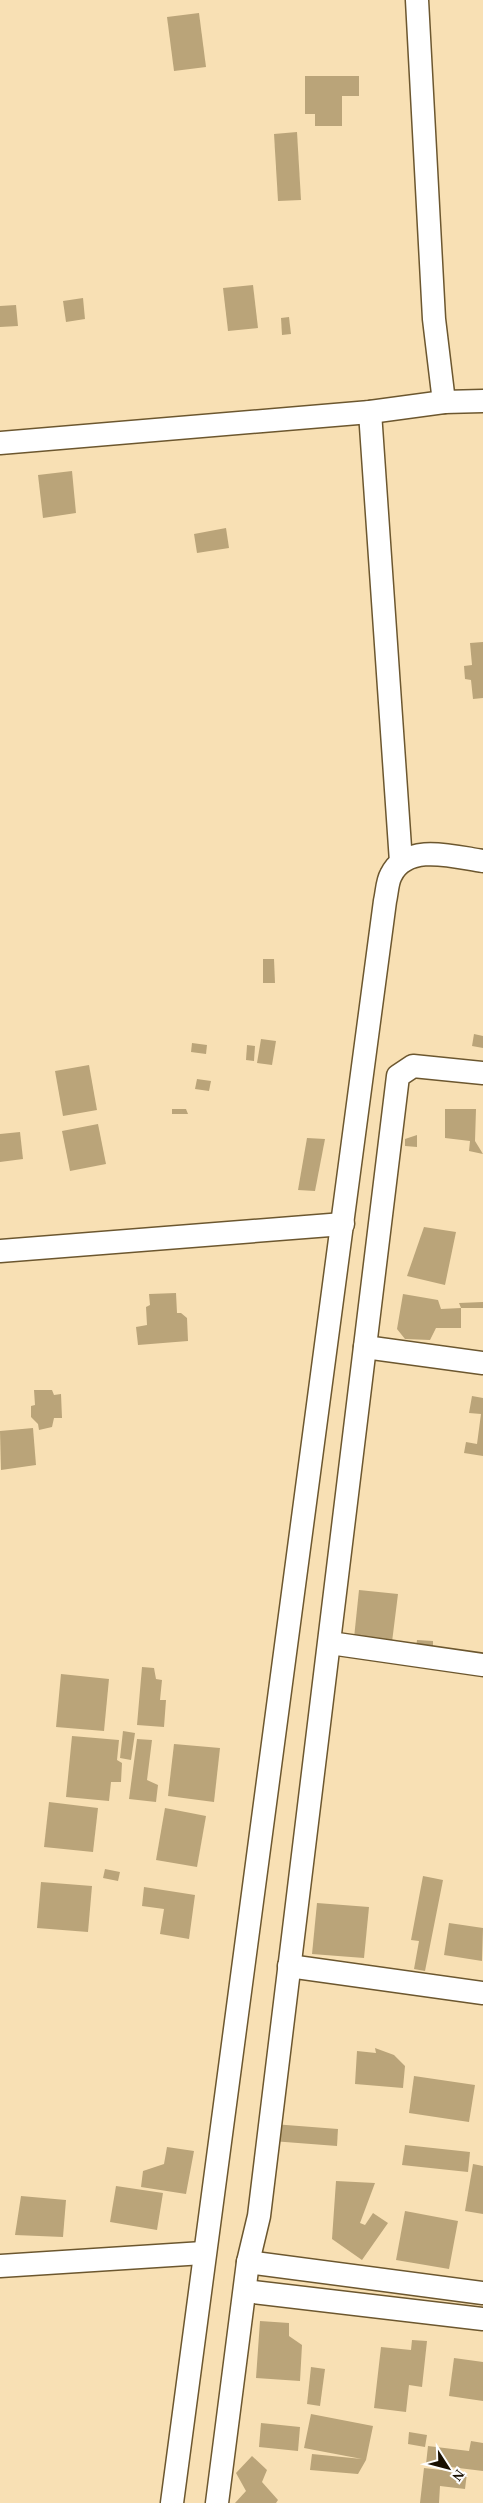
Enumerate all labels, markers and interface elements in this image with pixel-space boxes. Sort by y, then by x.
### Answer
north arrow [423,2443,473,2493]
text: N [449,2467,467,2484]

